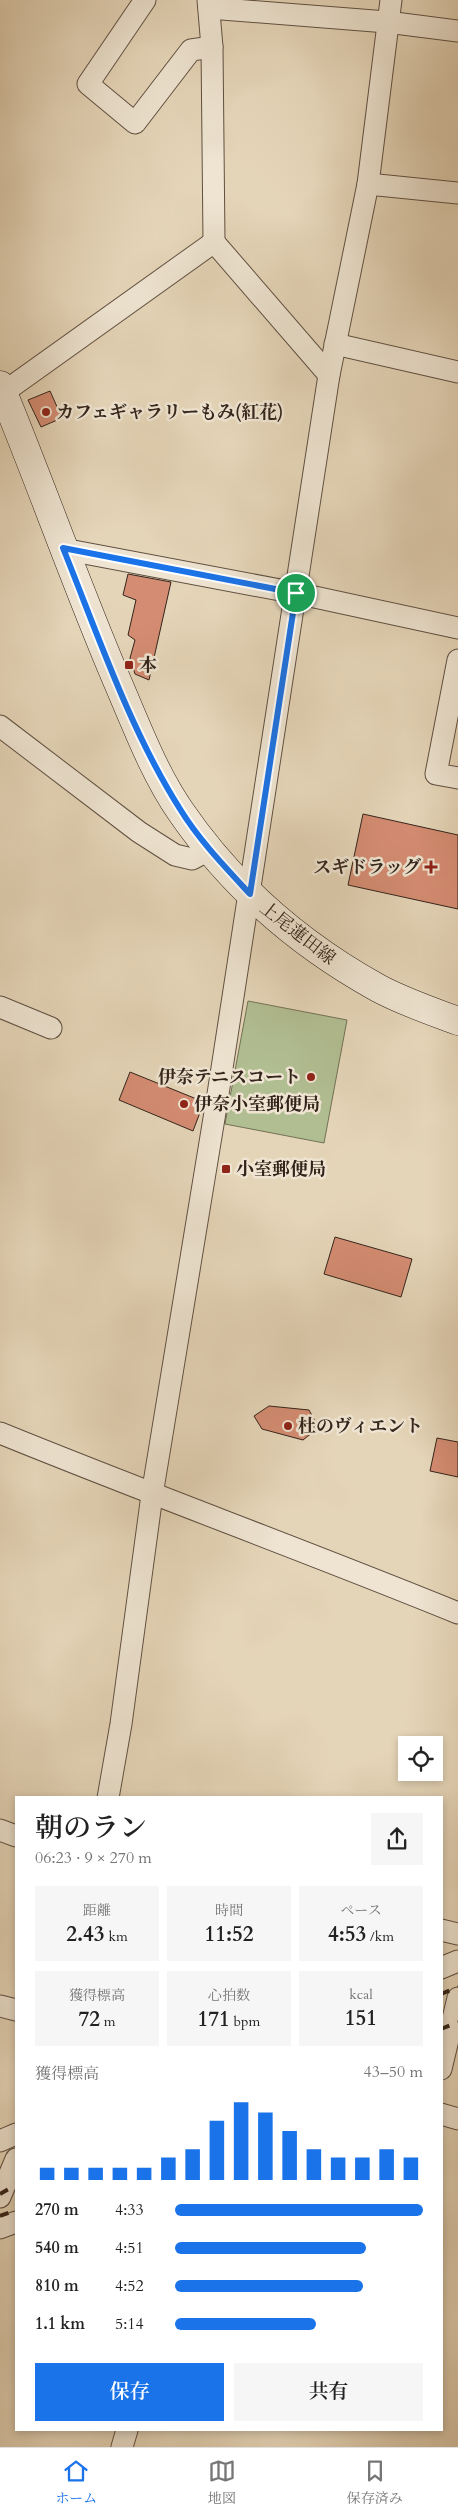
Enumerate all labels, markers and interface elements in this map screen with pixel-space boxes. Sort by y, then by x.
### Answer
place label: カフェギャラリーもみ(紅花) [56,400,283,425]
marker: カフェギャラリーもみ(紅花) [40,406,52,418]
pin [275,572,317,614]
icon: arrive [282,579,310,607]
place label: 本 [139,653,157,678]
marker: 本 [123,659,135,671]
place label: スギドラッグ [313,855,421,880]
marker: スギドラッグ [425,861,437,873]
street label: 上尾蓮田線 [255,896,341,971]
place label: 伊奈テニスコート [158,1065,301,1090]
marker: 伊奈テニスコート [305,1071,317,1083]
place label: 伊奈小室郵便局 [194,1092,320,1117]
marker: 伊奈小室郵便局 [178,1098,190,1110]
place label: 小室郵便局 [236,1157,326,1182]
marker: 小室郵便局 [220,1163,232,1175]
place label: 杜のヴィエント [298,1414,423,1439]
marker: 杜のヴィエント [282,1420,294,1432]
map controls [398,1736,443,1781]
button: locate [398,1736,443,1781]
text: 朝のラン [35,1809,147,1847]
button: share [371,1813,423,1865]
text: 06:23 · 9 × 270 m [35,1847,152,1869]
text: 距離 [83,1901,111,1920]
text: 時間 [215,1901,243,1920]
text: ペース [340,1901,382,1920]
text: 2.43 [66,1920,105,1949]
text: 11:52 [204,1920,254,1949]
text: 4:53 [328,1920,366,1949]
text: km [105,1927,128,1946]
text: /km [366,1927,394,1946]
text: kcal [349,1985,373,2004]
text: 獲得標高 [69,1986,125,2005]
text: 心拍数 [208,1986,250,2005]
text: 151 [345,2004,377,2033]
text: 72 [78,2005,100,2034]
text: 171 [198,2005,230,2034]
text: m [100,2012,116,2031]
text: bpm [230,2012,260,2031]
text: 43–50 m [364,2061,423,2083]
text: 獲得標高 [35,2063,99,2085]
text: 270 m [35,2199,79,2221]
text: 4:33 [115,2199,144,2221]
text: 540 m [35,2237,79,2259]
text: 4:51 [115,2237,144,2259]
text: 810 m [35,2275,79,2297]
text: 4:52 [115,2275,144,2297]
text: 1.1 km [35,2313,85,2335]
text: 5:14 [115,2313,144,2335]
button: 保存 [35,2363,224,2421]
button: 共有 [234,2363,423,2421]
tab: ホーム [55,2457,97,2508]
tab: 地図 [208,2457,236,2508]
tab: 保存済み [347,2457,403,2508]

